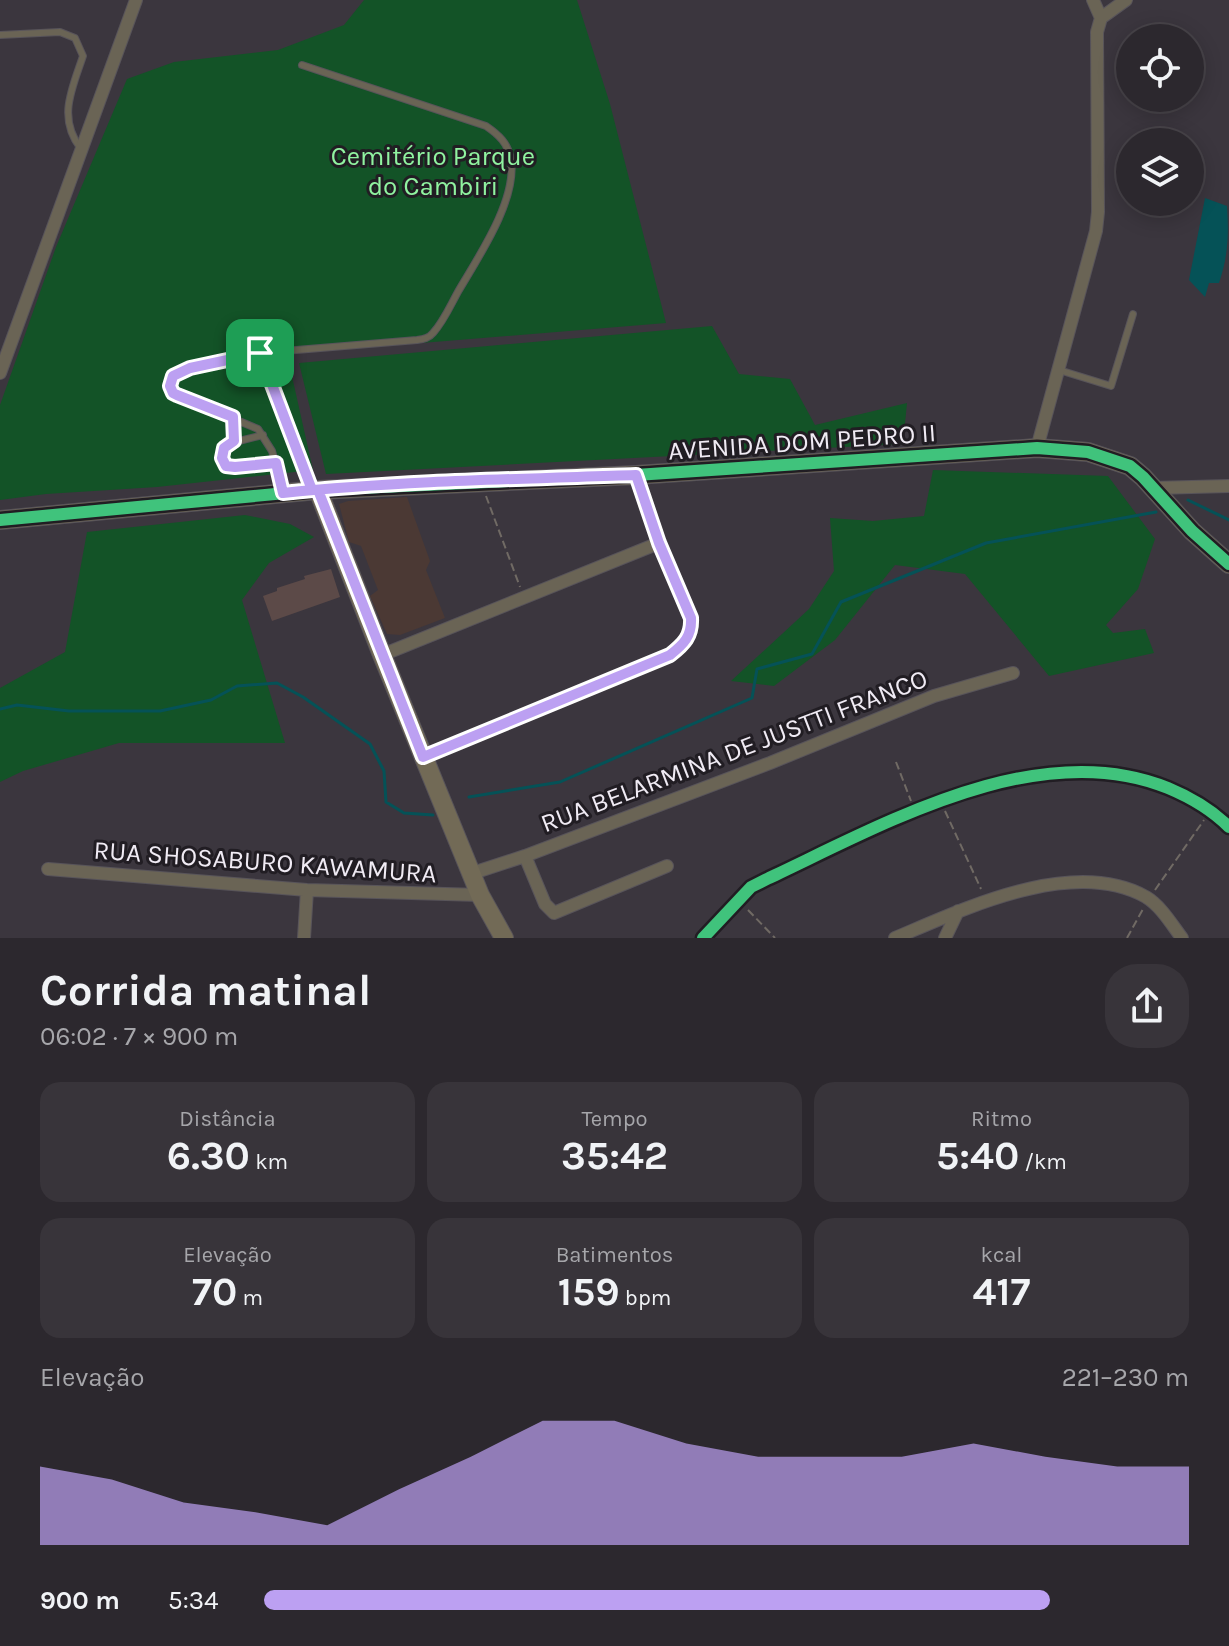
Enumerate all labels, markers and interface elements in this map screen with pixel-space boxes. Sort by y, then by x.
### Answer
map controls [1116,24,1204,216]
button: locate [1116,24,1204,112]
button: layers [1116,128,1204,216]
park label: Cemitério Parque do Cambiri [331,141,535,202]
pin [226,319,294,387]
icon: arrive [238,331,282,375]
street label: AVENIDA DOM PEDRO II [667,417,937,467]
street label: RUA BELARMINA DE JUSTTI FRANCO [536,663,932,839]
street label: RUA SHOSABURO KAWAMURA [92,835,438,889]
button: share [1105,964,1189,1048]
text: Corrida matinal [40,965,371,1016]
text: 06:02 · 7 × 900 m [40,1021,238,1052]
text: Distância [179,1106,276,1132]
text: Tempo [581,1106,648,1132]
text: Ritmo [971,1106,1032,1132]
text: 6.30 [167,1132,250,1179]
text: 35:42 [561,1132,668,1179]
text: 5:40 [936,1132,1019,1179]
text: km [250,1149,288,1175]
text: /km [1019,1149,1067,1175]
text: Elevação [183,1242,272,1268]
text: Batimentos [556,1242,673,1268]
text: kcal [980,1242,1023,1268]
text: 70 [192,1268,237,1315]
text: 159 [558,1268,620,1315]
text: 417 [973,1268,1030,1315]
text: m [237,1285,263,1311]
text: bpm [620,1285,671,1311]
text: Elevação [40,1362,145,1393]
text: 221–230 m [1062,1362,1189,1393]
text: 900 m [40,1585,120,1616]
text: 5:34 [168,1585,219,1616]

